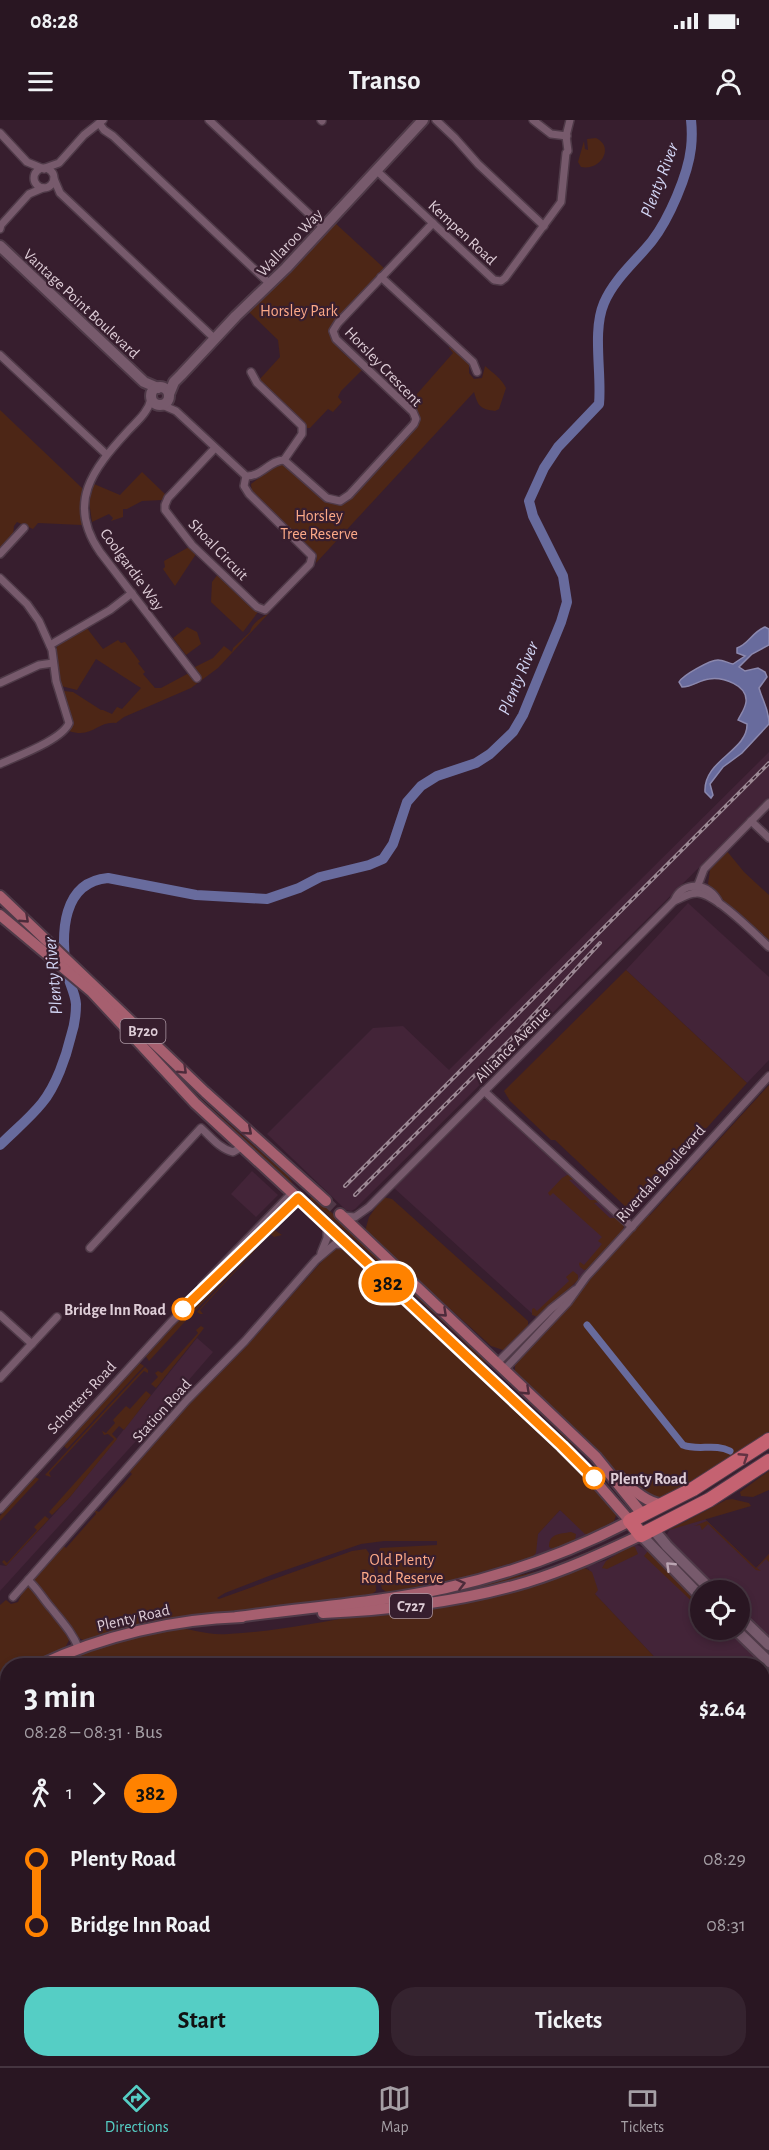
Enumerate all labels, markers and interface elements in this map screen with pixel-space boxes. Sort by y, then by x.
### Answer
text: 08:28 [30,10,79,32]
icon: menu [24,65,57,98]
icon: person [712,65,745,98]
text: Transo [349,67,420,94]
water label: Plenty River [638,140,683,220]
street label: Kempen Road [425,197,500,268]
street label: Wallaroo Way [254,206,326,280]
street label: Vantage Point Boulevard [20,246,142,362]
park label: Horsley Park [260,303,339,320]
street label: Horsley Crescent [341,324,425,410]
park label: Horsley Tree Reserve [280,508,358,542]
street label: Shoal Circuit [185,516,251,583]
street label: Coolgardie Way [96,526,167,614]
water label: Plenty River [495,638,543,718]
one-way arrow [18,912,29,923]
water label: Plenty River [42,935,66,1015]
street label: Alliance Avenue [472,1004,553,1085]
road number: B720 [120,1019,166,1043]
one-way arrow [176,1063,187,1074]
street label: Riverdale Boulevard [613,1122,708,1225]
one-way arrow [241,1124,252,1135]
line badge: 382 [354,1264,422,1302]
text: 382 [373,1273,403,1294]
marker: Bridge Inn Road [172,1298,194,1320]
place label: Bridge Inn Road [64,1302,167,1318]
one-way arrow [436,1306,447,1317]
street label: Schotters Road [44,1358,119,1437]
street label: Station Road [129,1376,194,1446]
one-way arrow [519,1383,530,1394]
one-way arrow [738,1452,748,1464]
marker: Plenty Road [583,1467,605,1489]
place label: Plenty Road [610,1471,688,1488]
park label: Old Plenty Road Reserve [361,1552,443,1586]
one-way arrow [667,1562,677,1573]
one-way arrow [456,1579,466,1592]
map controls [690,1580,750,1640]
button: locate [690,1580,750,1640]
road number: C727 [390,1594,432,1618]
street label: Plenty Road [95,1602,171,1635]
text: 3 min [24,1681,96,1714]
text: $2.64 [699,1698,746,1720]
text: 08:28 – 08:31 · Bus [24,1722,163,1742]
icon: walk [24,1777,57,1810]
icon: forward [82,1777,115,1810]
text: 1 [66,1783,73,1803]
text: 382 [136,1783,165,1804]
text: Plenty Road [70,1848,176,1870]
text: 08:29 [703,1849,746,1869]
text: Bridge Inn Road [70,1914,210,1936]
text: 08:31 [706,1915,746,1935]
button: Start [24,1987,379,2056]
button: Tickets [391,1987,746,2056]
tab: Directions [105,2082,169,2137]
tab: Map [378,2082,411,2137]
tab: Tickets [621,2082,664,2137]

